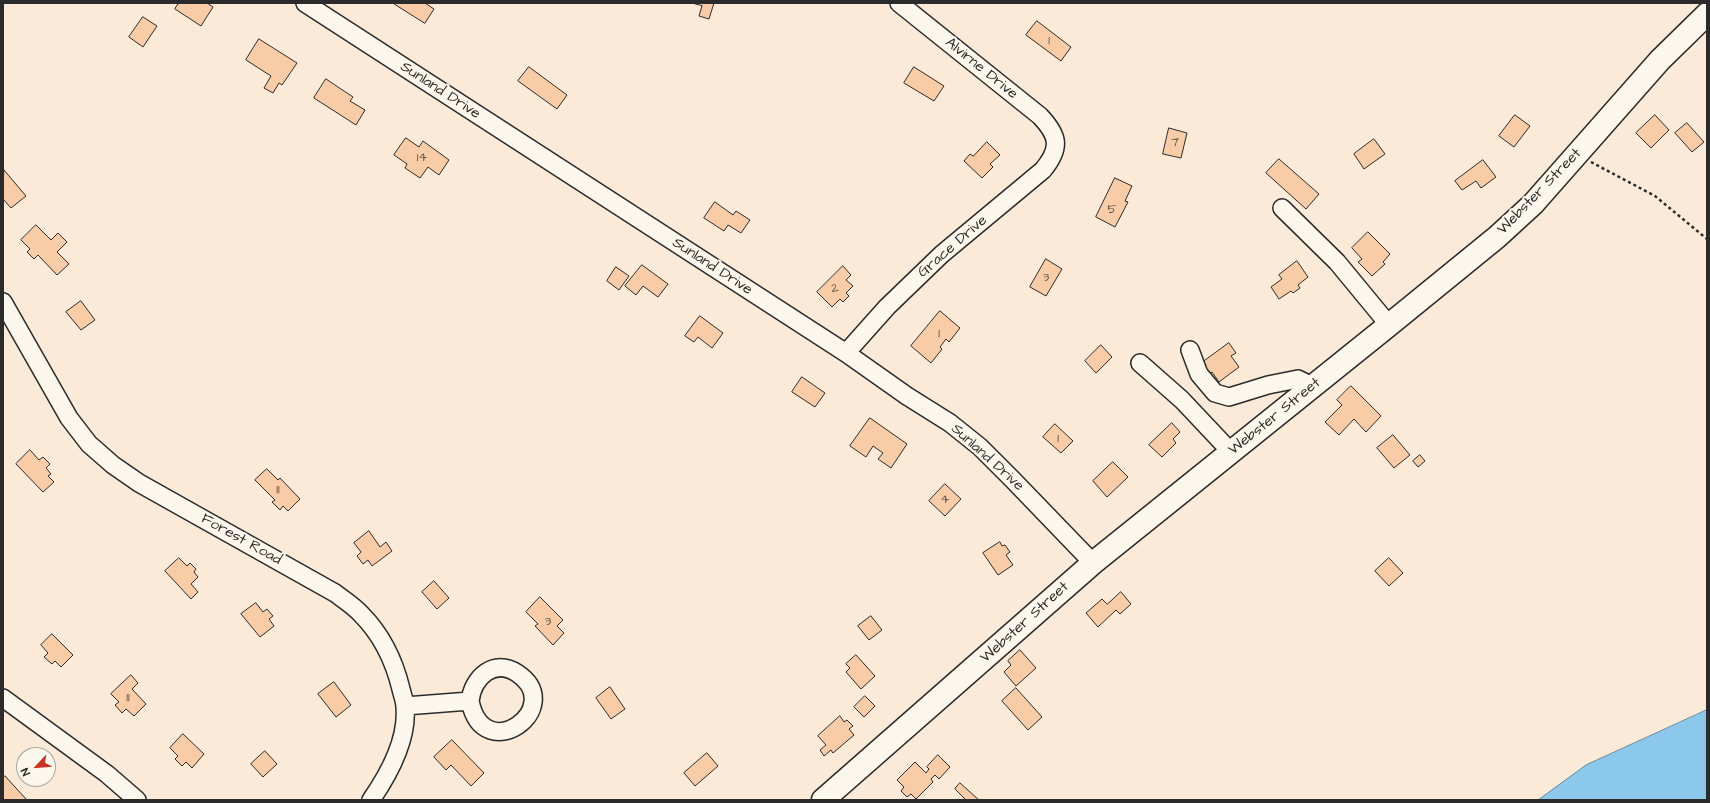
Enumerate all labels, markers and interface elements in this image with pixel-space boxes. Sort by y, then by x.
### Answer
house number: 1 [1048,33,1050,49]
street label: Alvirne Drive [941,34,1021,104]
street label: Sunland Drive [396,58,484,124]
house number: 7 [1171,135,1179,151]
street label: Webster Street [1494,145,1586,239]
house number: 14 [417,150,427,166]
house number: 5 [1107,202,1117,218]
street label: Grace Drive [915,212,991,282]
street label: Sunland Drive [668,234,756,300]
house number: 3 [1043,270,1049,286]
house number: 2 [831,281,839,297]
house number: 1 [938,326,940,342]
street label: Webster Street [1225,374,1325,460]
street label: Sunland Drive [947,420,1027,496]
house number: 1 [1057,431,1059,447]
house number: 11 [276,482,280,498]
house number: 4 [941,492,949,508]
street label: Forest Road [198,510,284,570]
street label: Webster Street [977,579,1073,667]
house number: 3 [545,614,551,630]
house number: 11 [126,690,130,706]
north arrow [16,747,56,787]
text: N [17,766,34,778]

